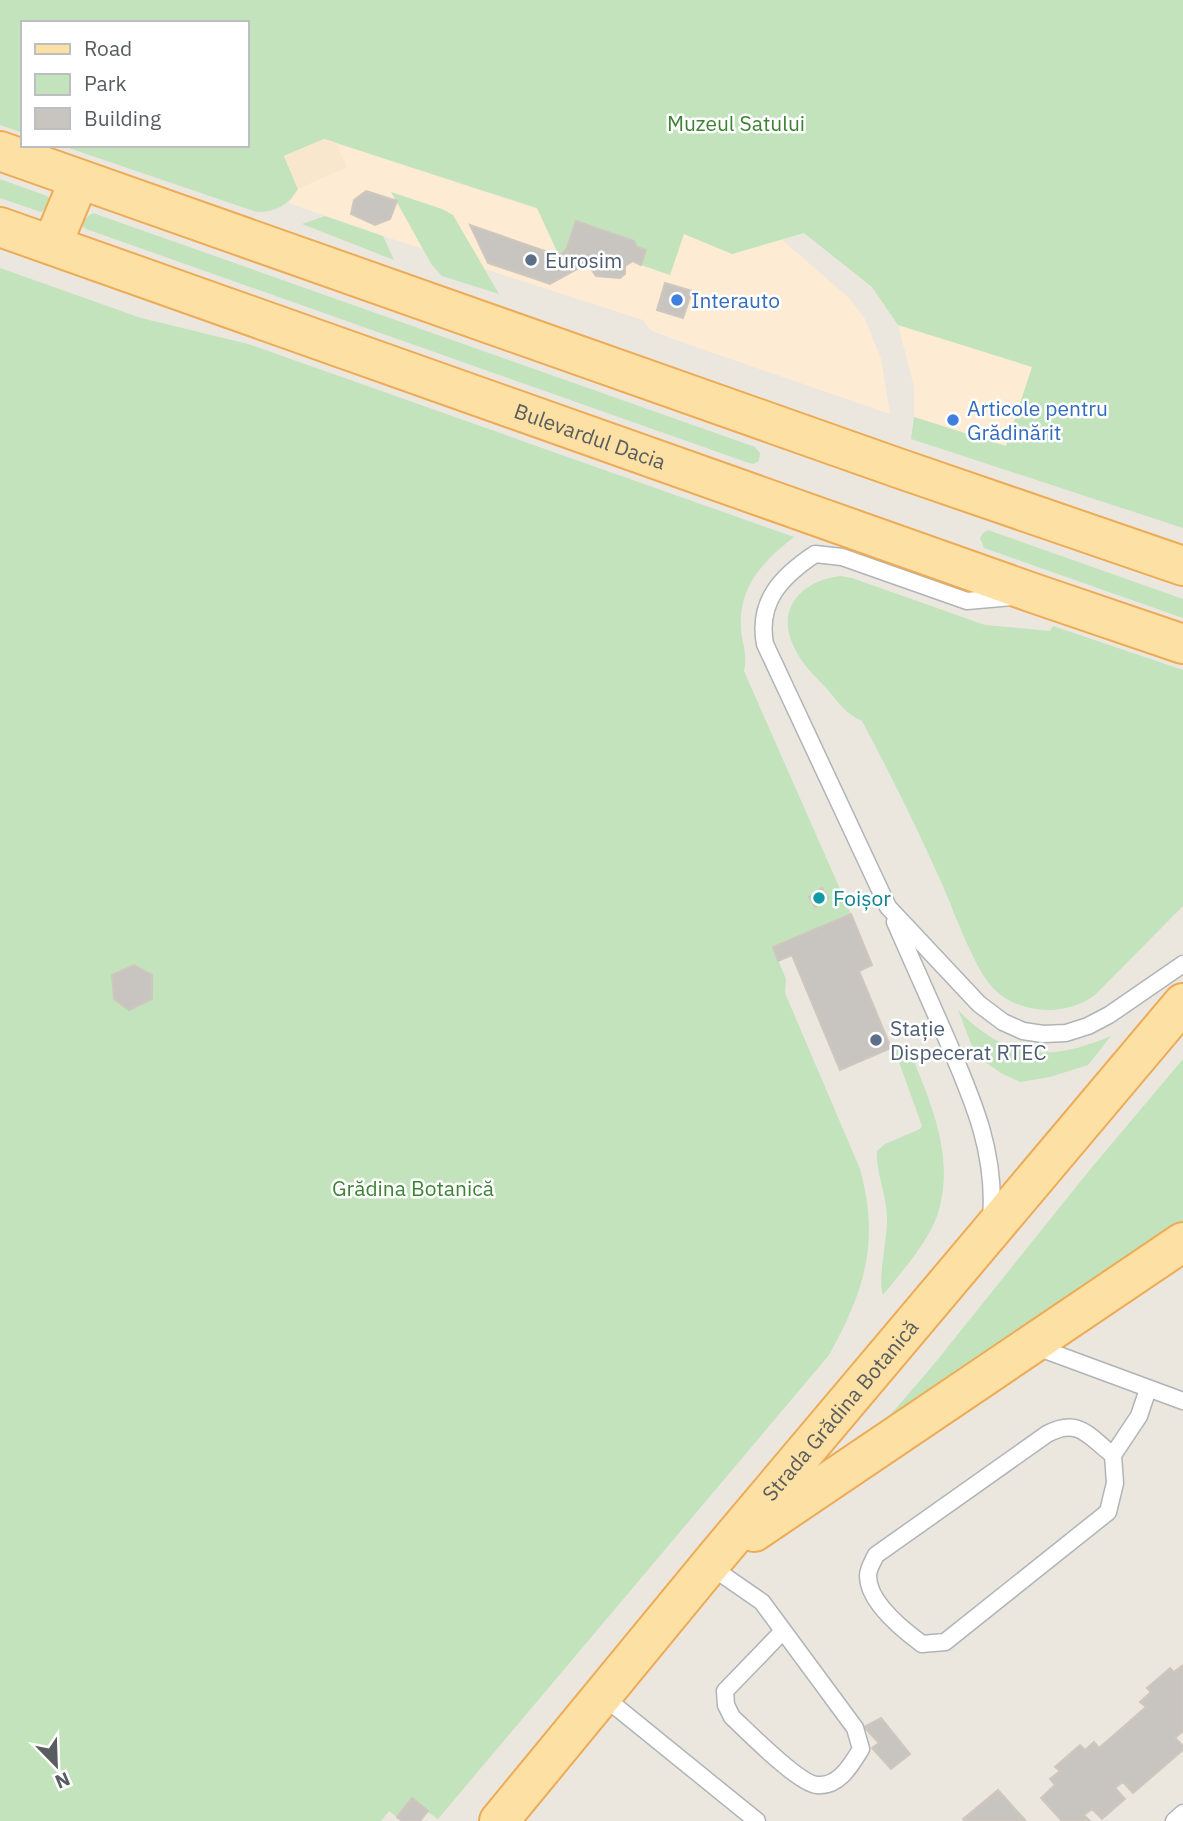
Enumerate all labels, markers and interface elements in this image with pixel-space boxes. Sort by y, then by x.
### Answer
legend [21,21,248,147]
text: Road [84,34,132,62]
text: Park [84,69,127,97]
text: Building [84,104,161,132]
park label: Muzeul Satului [667,109,805,137]
place label: Eurosim [545,246,622,274]
marker: Eurosim [523,252,539,268]
place label: Interauto [691,286,780,314]
marker: Interauto [669,292,685,308]
place label: Articole pentru Grădinărit [967,394,1108,446]
street label: Bulevardul Dacia [511,396,670,476]
marker: Articole pentru Grădinărit [945,412,961,428]
place label: Foișor [833,884,891,912]
marker: Foișor [811,890,827,906]
place label: Stație Dispecerat RTEC [890,1014,1047,1066]
marker: Stație Dispecerat RTEC [868,1032,884,1048]
park label: Grădina Botanică [332,1174,494,1202]
street label: Strada Grădina Botanică [756,1314,924,1507]
north arrow [21,1730,91,1800]
text: N [52,1767,74,1794]

